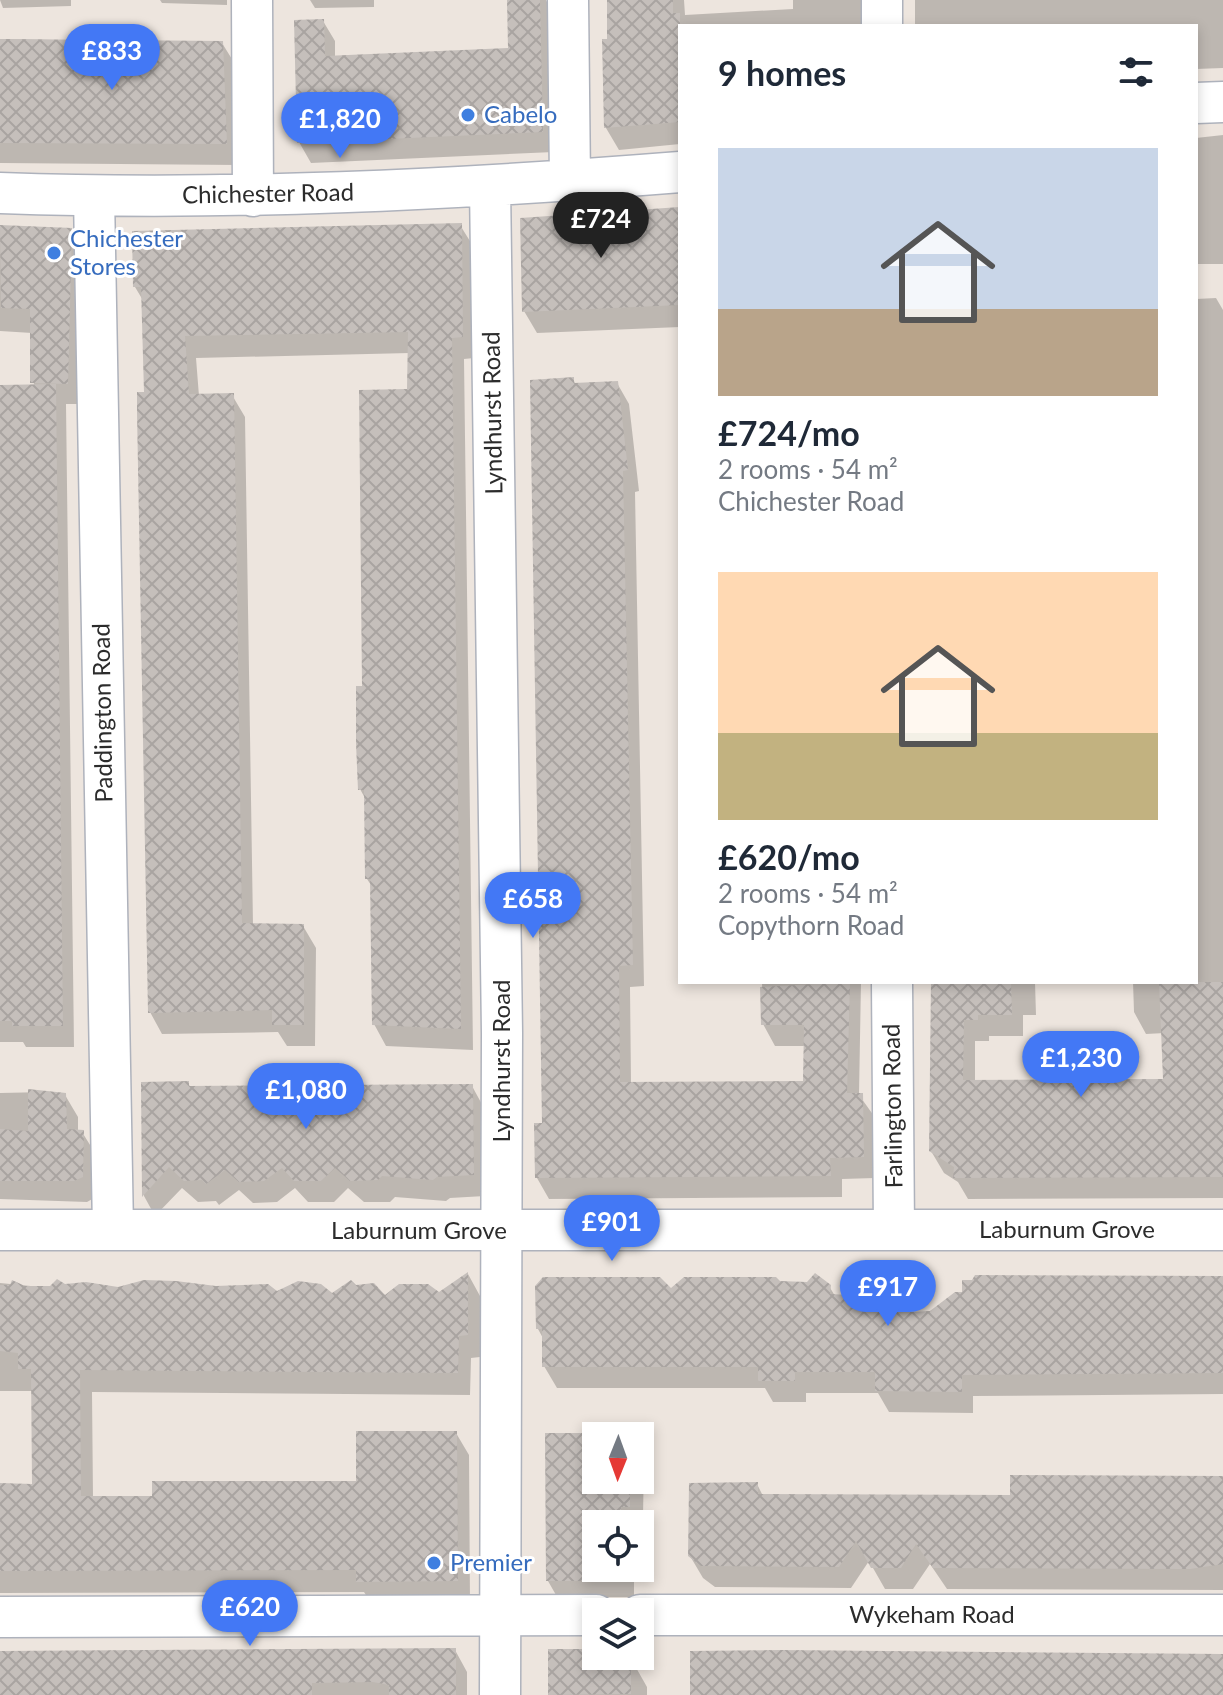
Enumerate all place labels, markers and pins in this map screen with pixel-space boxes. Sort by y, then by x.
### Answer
pin: £833 [65,24,159,92]
pin: £1,820 [275,92,405,160]
place label: Cabelo [484,99,557,128]
marker: Cabelo [459,106,477,124]
pin: £724 [554,192,648,260]
place label: Chichester Stores [70,223,183,280]
marker: Chichester Stores [45,244,63,262]
pin: £658 [486,872,580,940]
pin: £1,230 [1016,1031,1146,1099]
pin: £1,080 [241,1063,371,1131]
pin: £901 [565,1195,659,1263]
pin: £917 [841,1260,935,1328]
place label: Premier [450,1547,532,1576]
marker: Premier [425,1554,443,1572]
pin: £620 [203,1580,297,1648]

